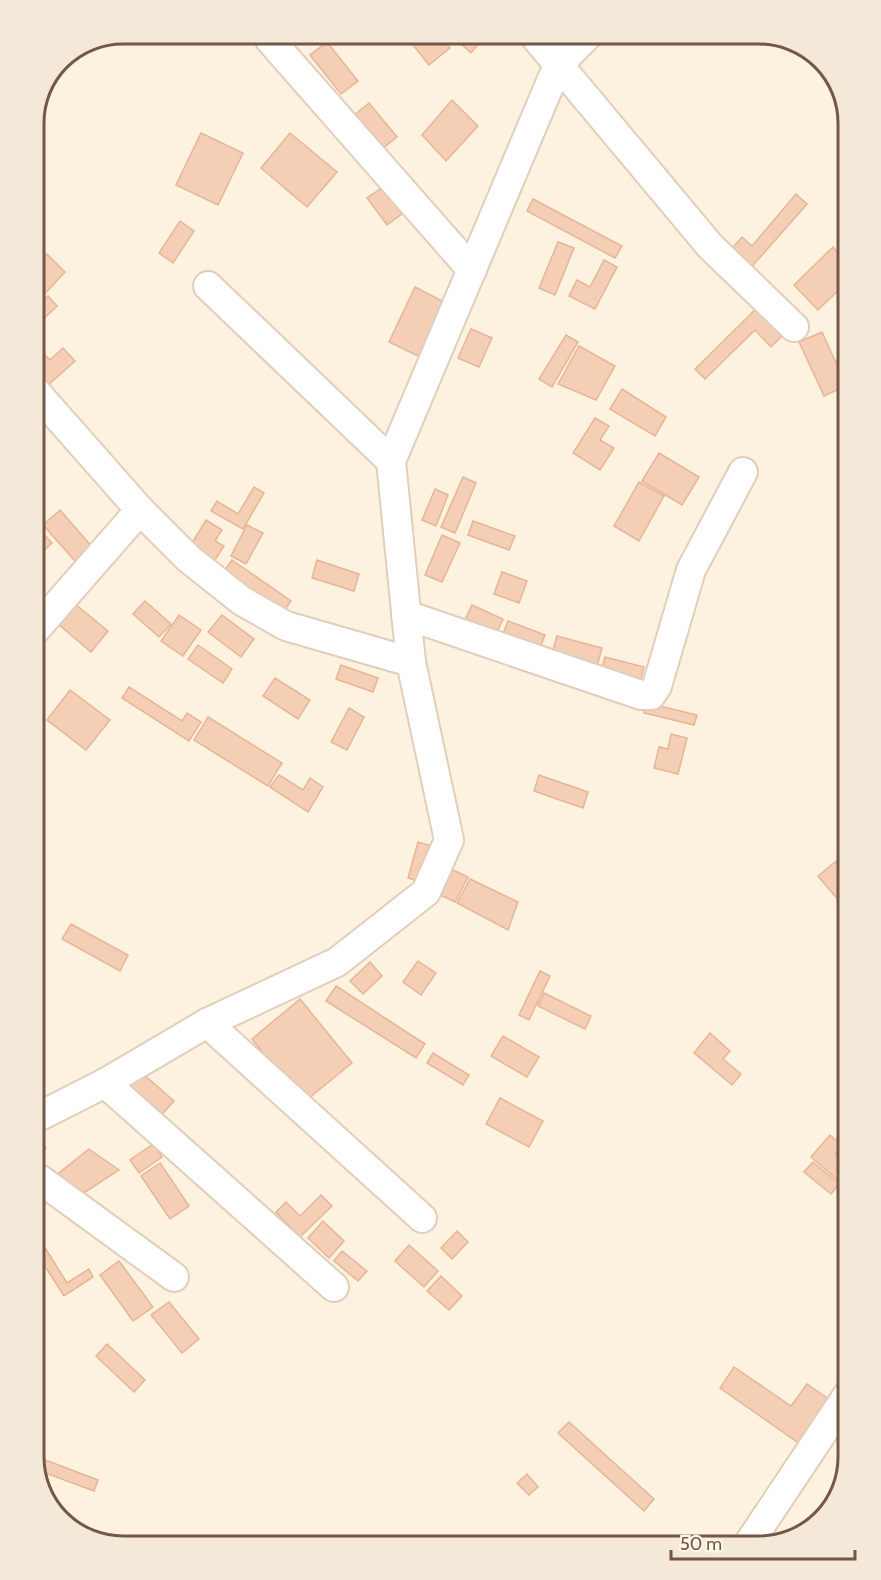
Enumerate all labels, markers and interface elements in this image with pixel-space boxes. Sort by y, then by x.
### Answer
scale bar [671,1523,856,1561]
text: 50 m [680,1533,722,1555]

